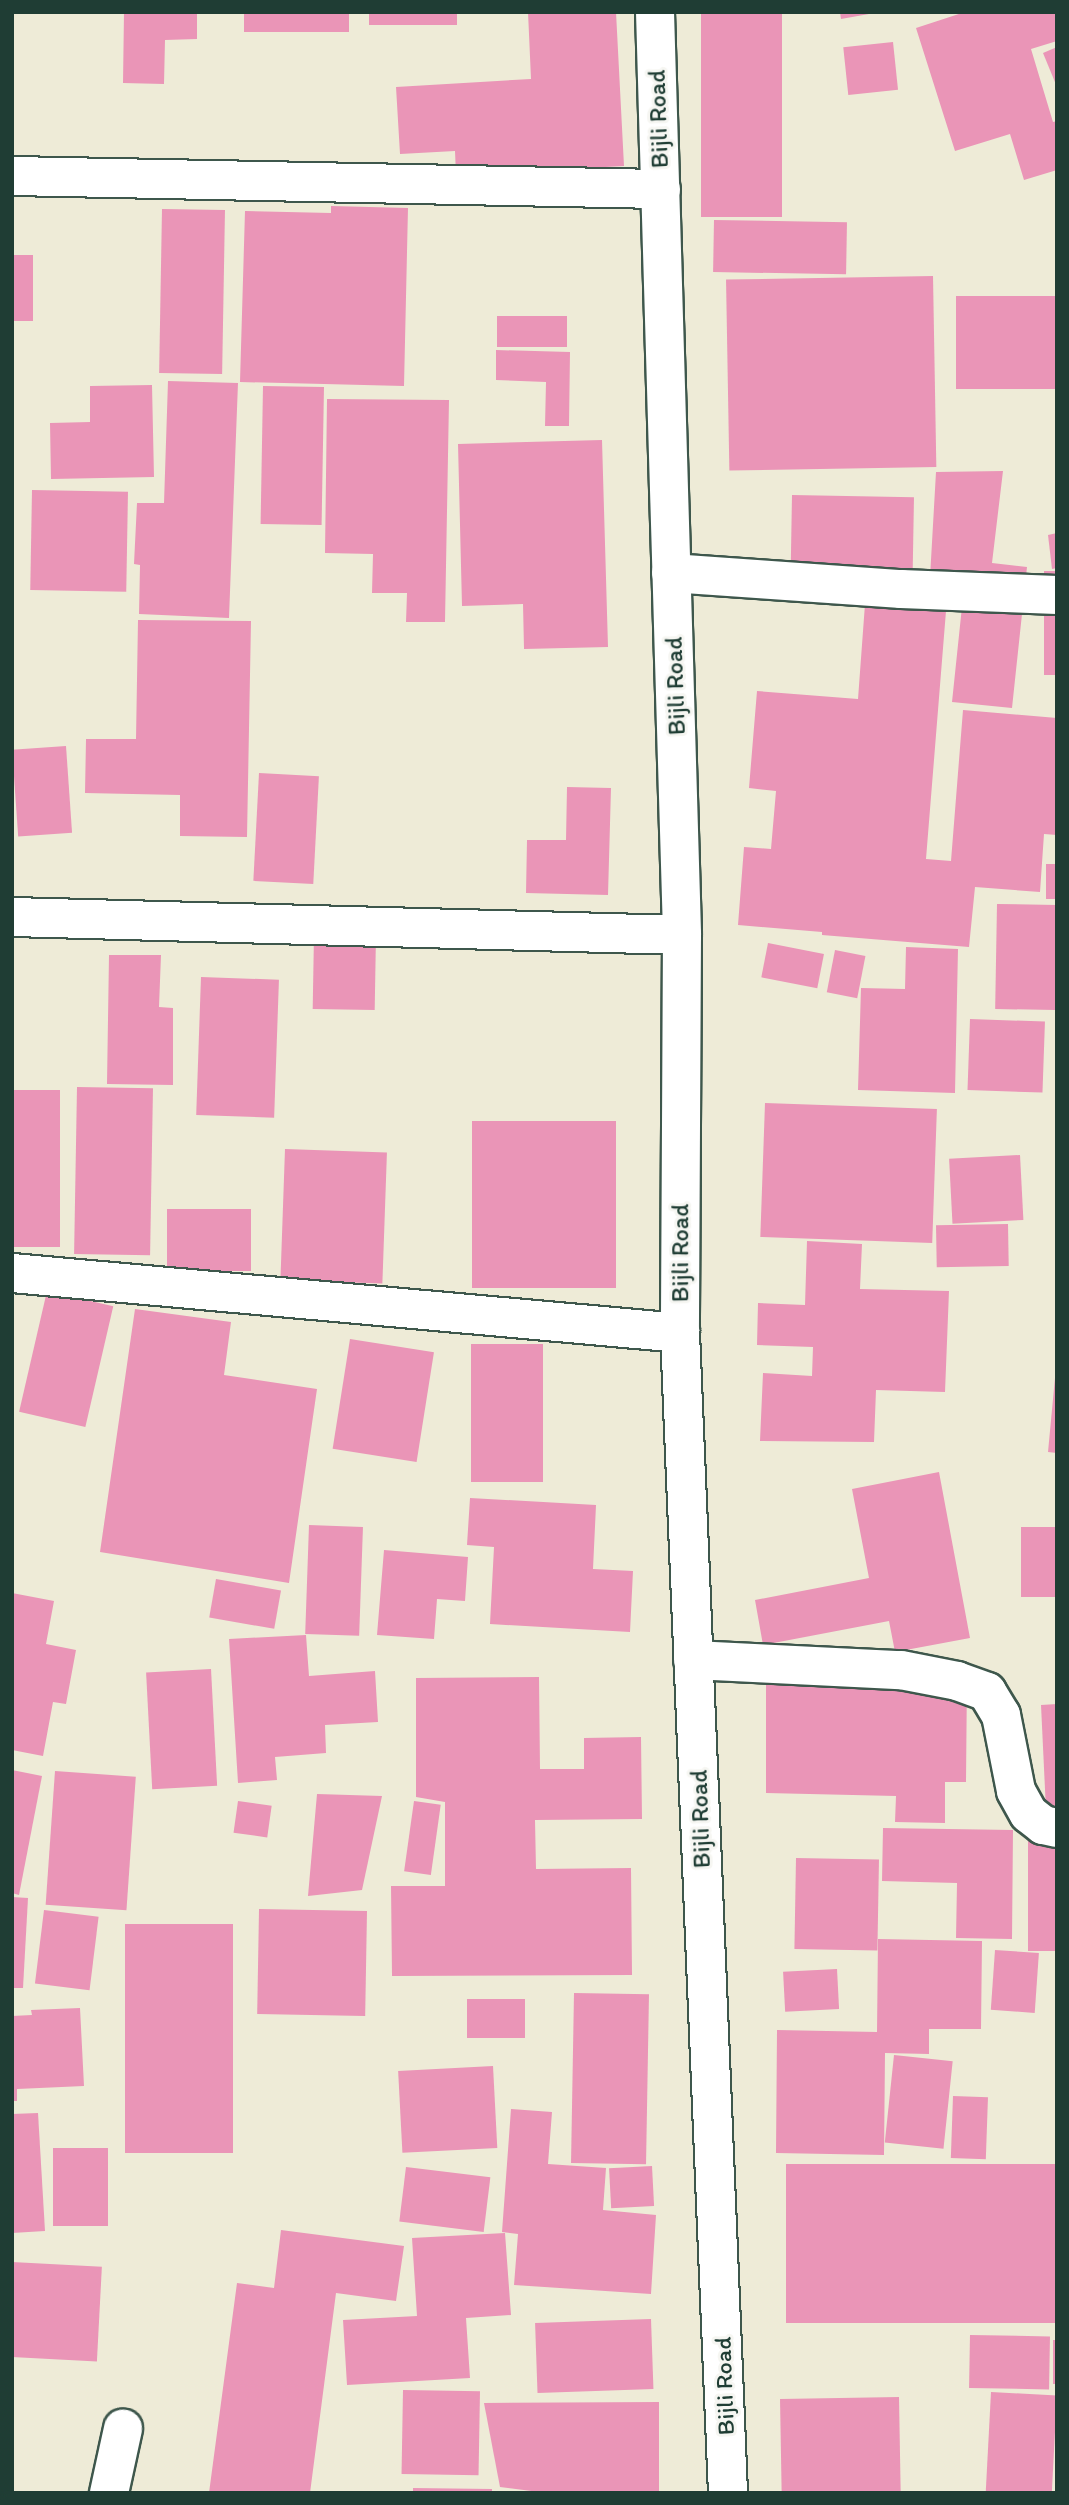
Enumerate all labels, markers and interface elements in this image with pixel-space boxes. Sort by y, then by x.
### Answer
street label: Bijli Road [642,70,674,168]
street label: Bijli Road [659,637,691,735]
street label: Bijli Road [666,1204,694,1302]
street label: Bijli Road [684,1770,716,1868]
street label: Bijli Road [708,2337,740,2435]

